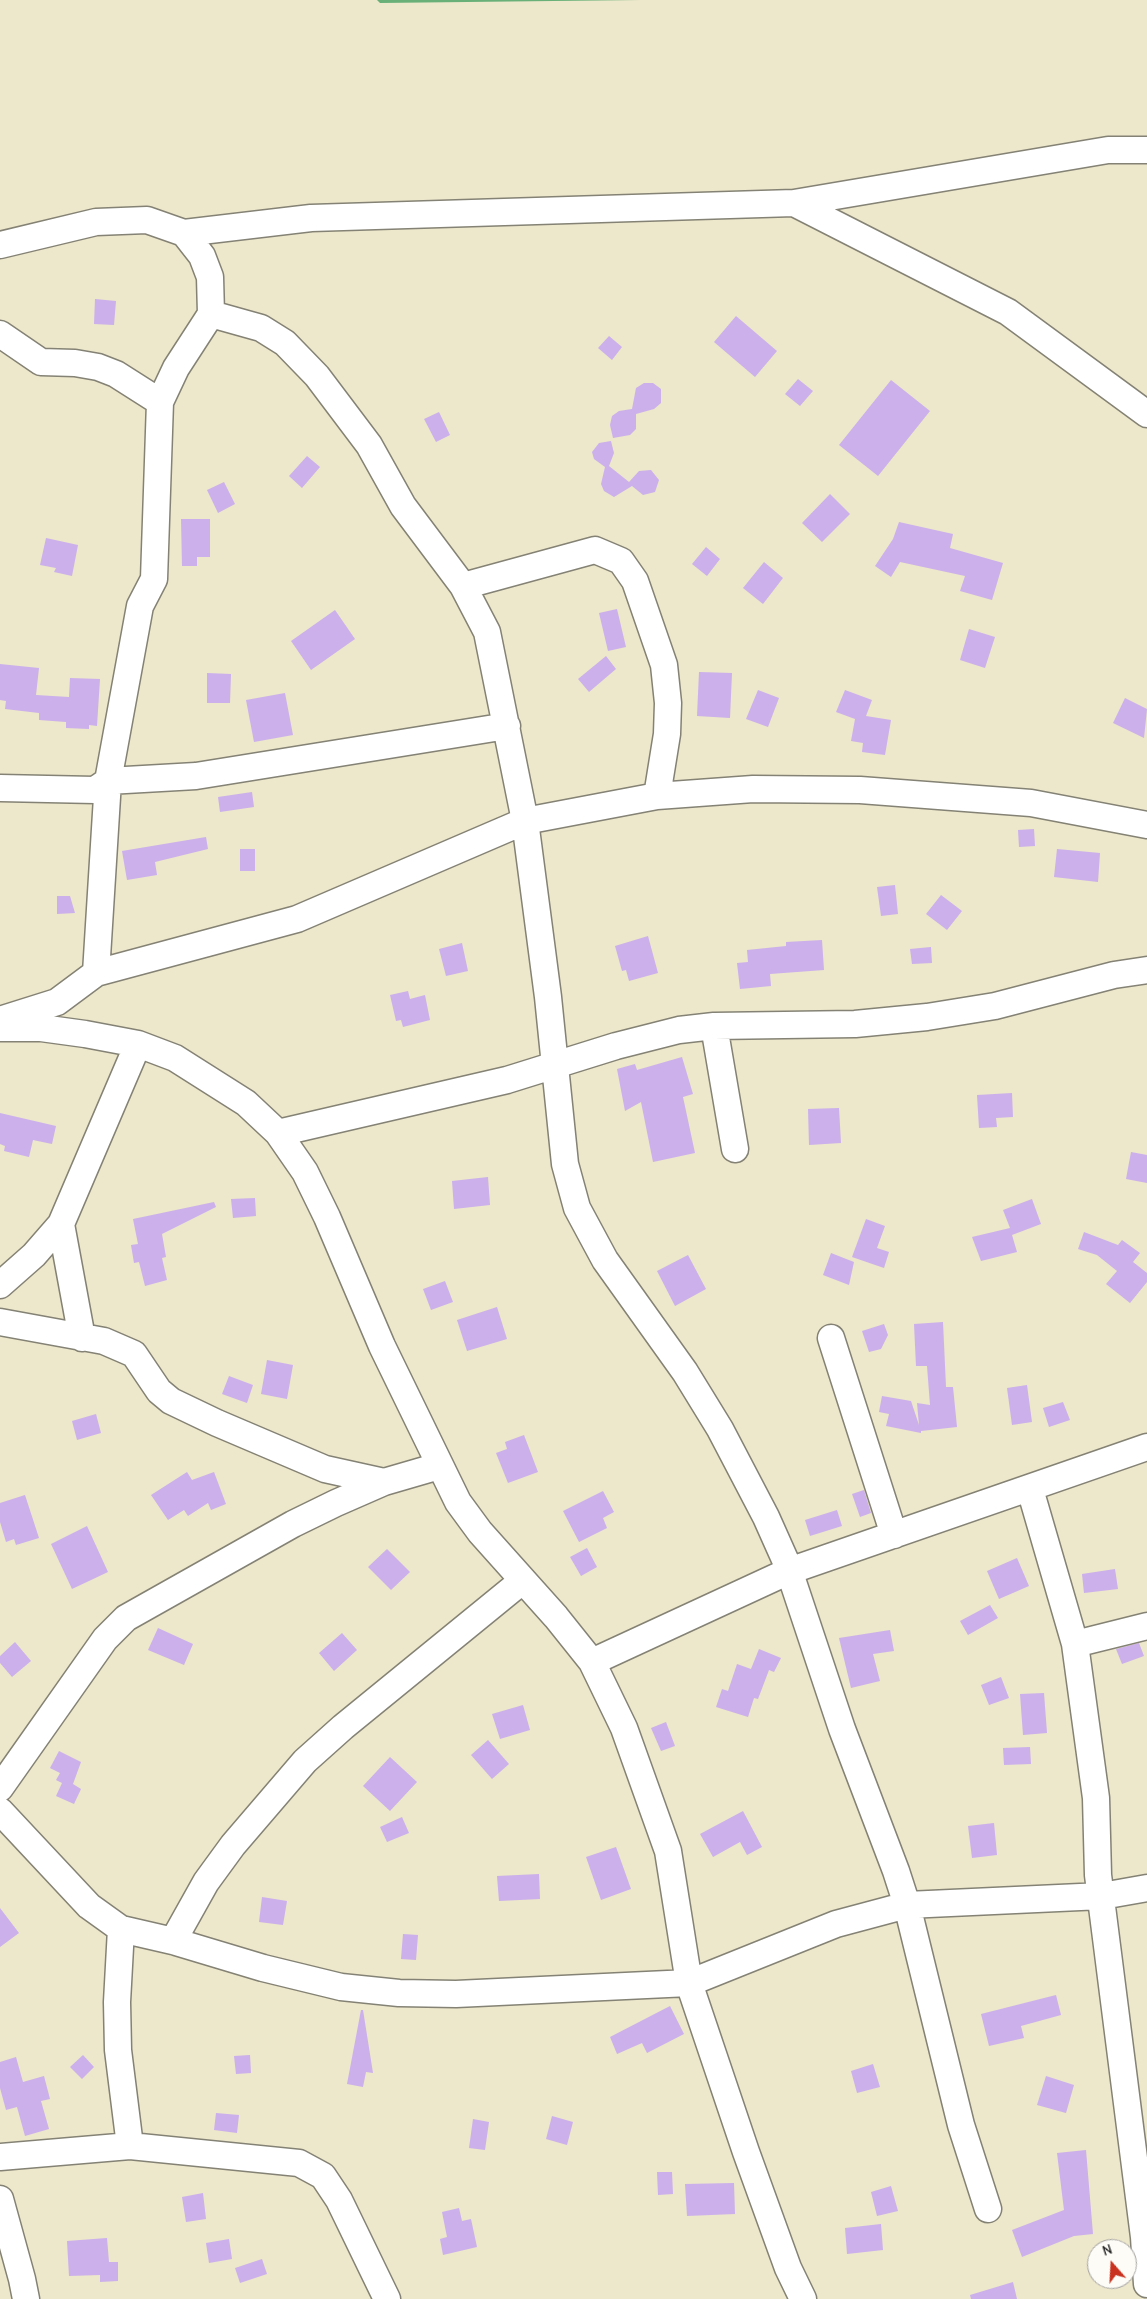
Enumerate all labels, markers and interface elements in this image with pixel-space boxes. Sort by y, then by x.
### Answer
north arrow [1087,2239,1137,2289]
text: N [1100,2241,1114,2260]

